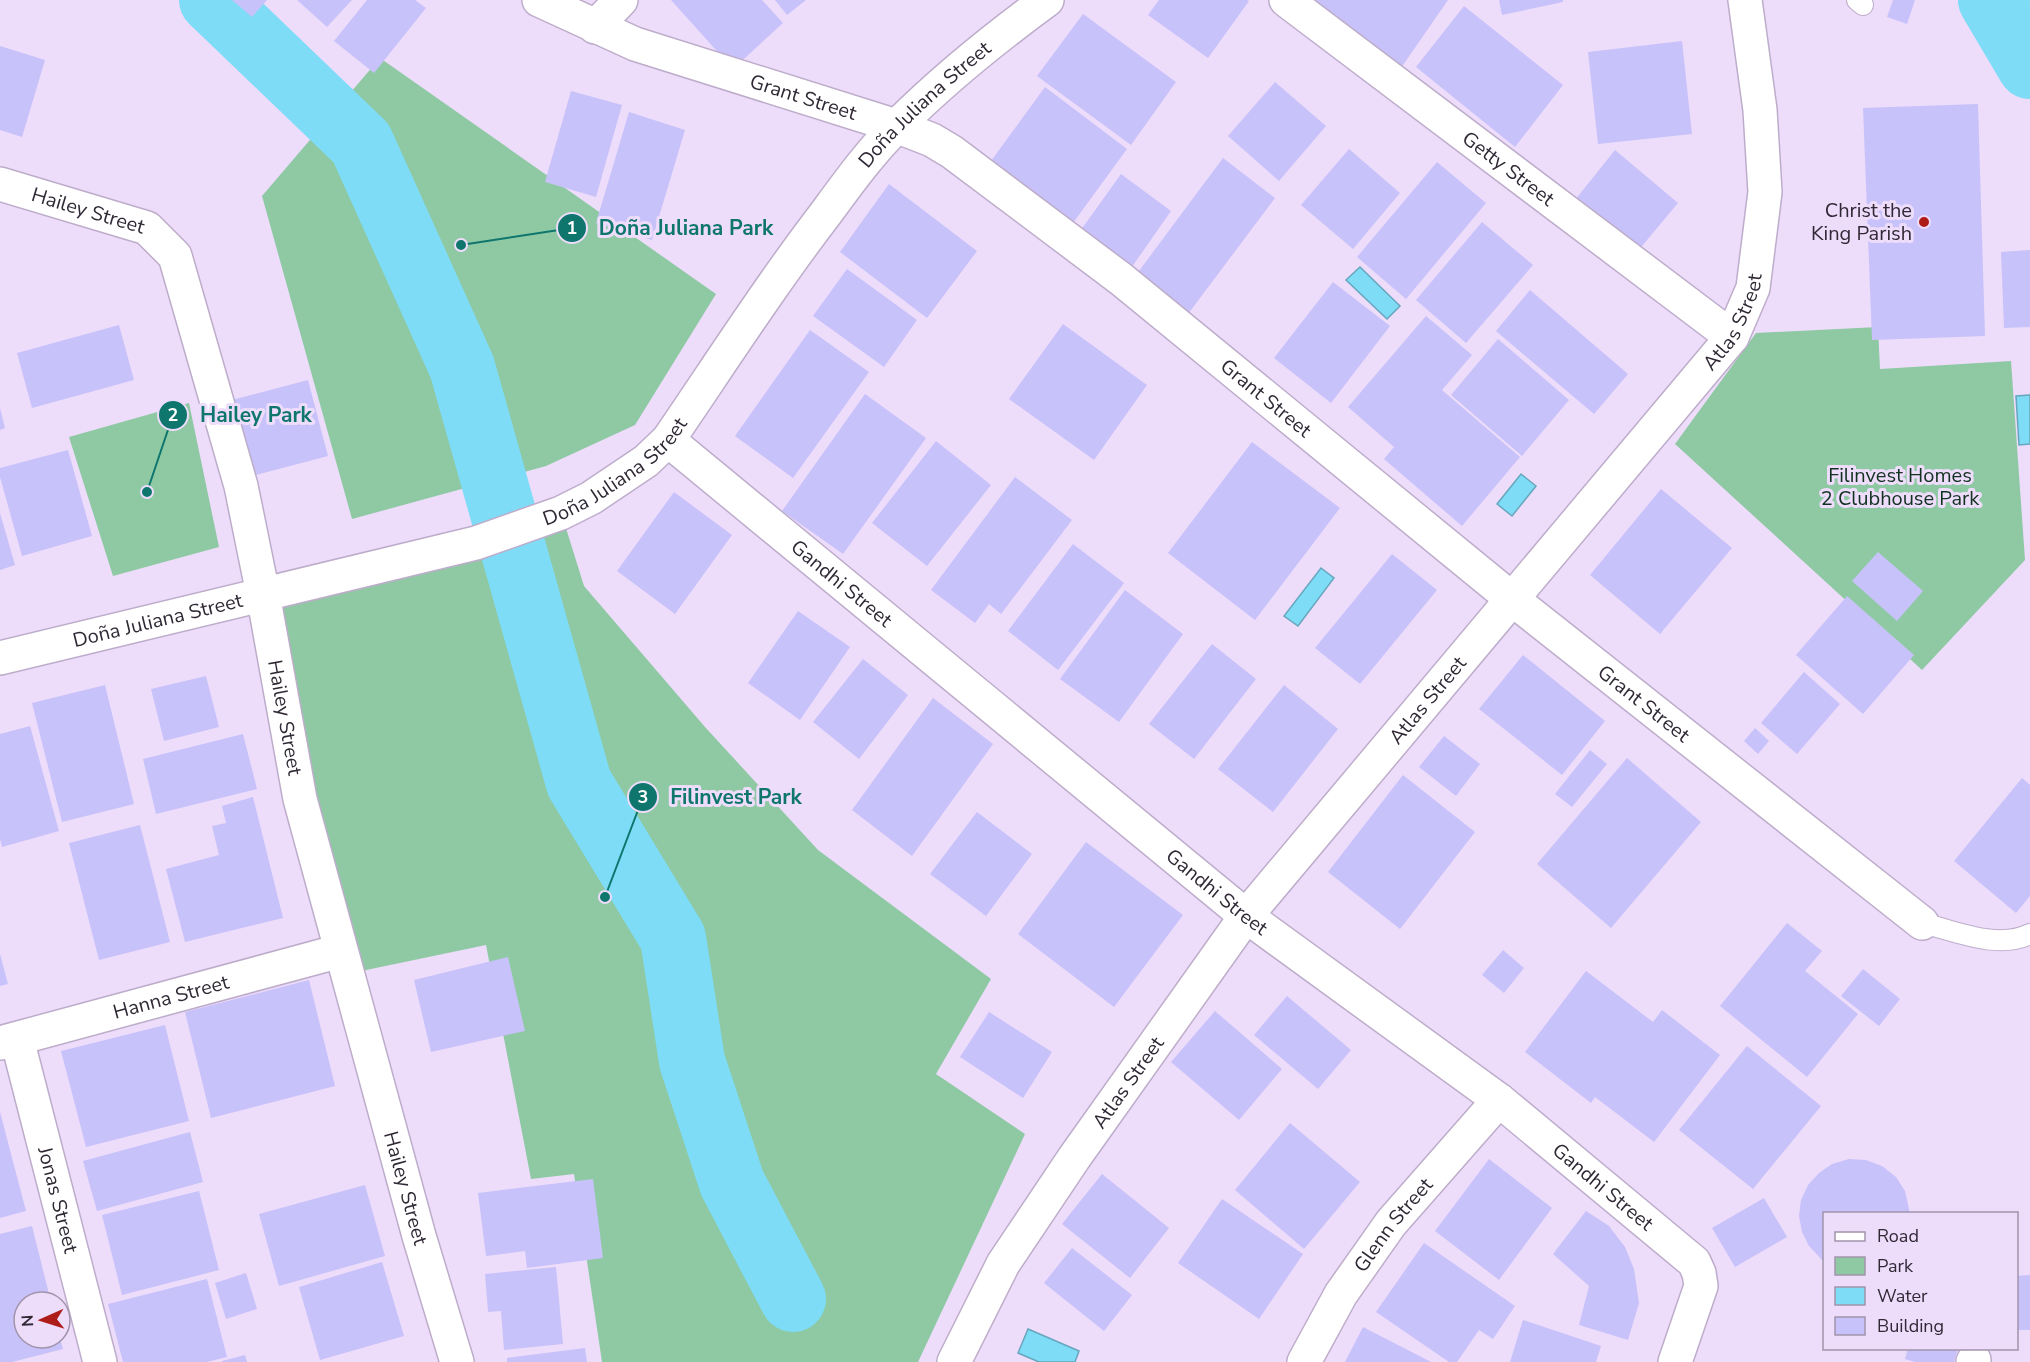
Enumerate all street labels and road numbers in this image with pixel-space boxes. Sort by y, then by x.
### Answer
street label: Doña Juliana Street [852,34,997,173]
street label: Grant Street [747,67,861,127]
street label: Getty Street [1457,125,1561,212]
street label: Hailey Street [28,181,149,240]
street label: Atlas Street [1696,271,1768,376]
street label: Grant Street [1215,352,1318,444]
street label: Doña Juliana Street [539,411,694,532]
street label: Gandhi Street [785,533,899,633]
street label: Doña Juliana Street [70,586,246,653]
street label: Atlas Street [1382,650,1473,750]
street label: Hailey Street [262,658,309,778]
street label: Grant Street [1592,659,1696,749]
street label: Gandhi Street [1160,842,1274,942]
street label: Hanna Street [110,968,233,1025]
street label: Atlas Street [1086,1030,1170,1134]
street label: Hailey Street [378,1128,435,1249]
street label: Gandhi Street [1547,1137,1660,1237]
street label: Jonas Street [31,1143,85,1257]
street label: Glenn Street [1347,1171,1439,1277]

